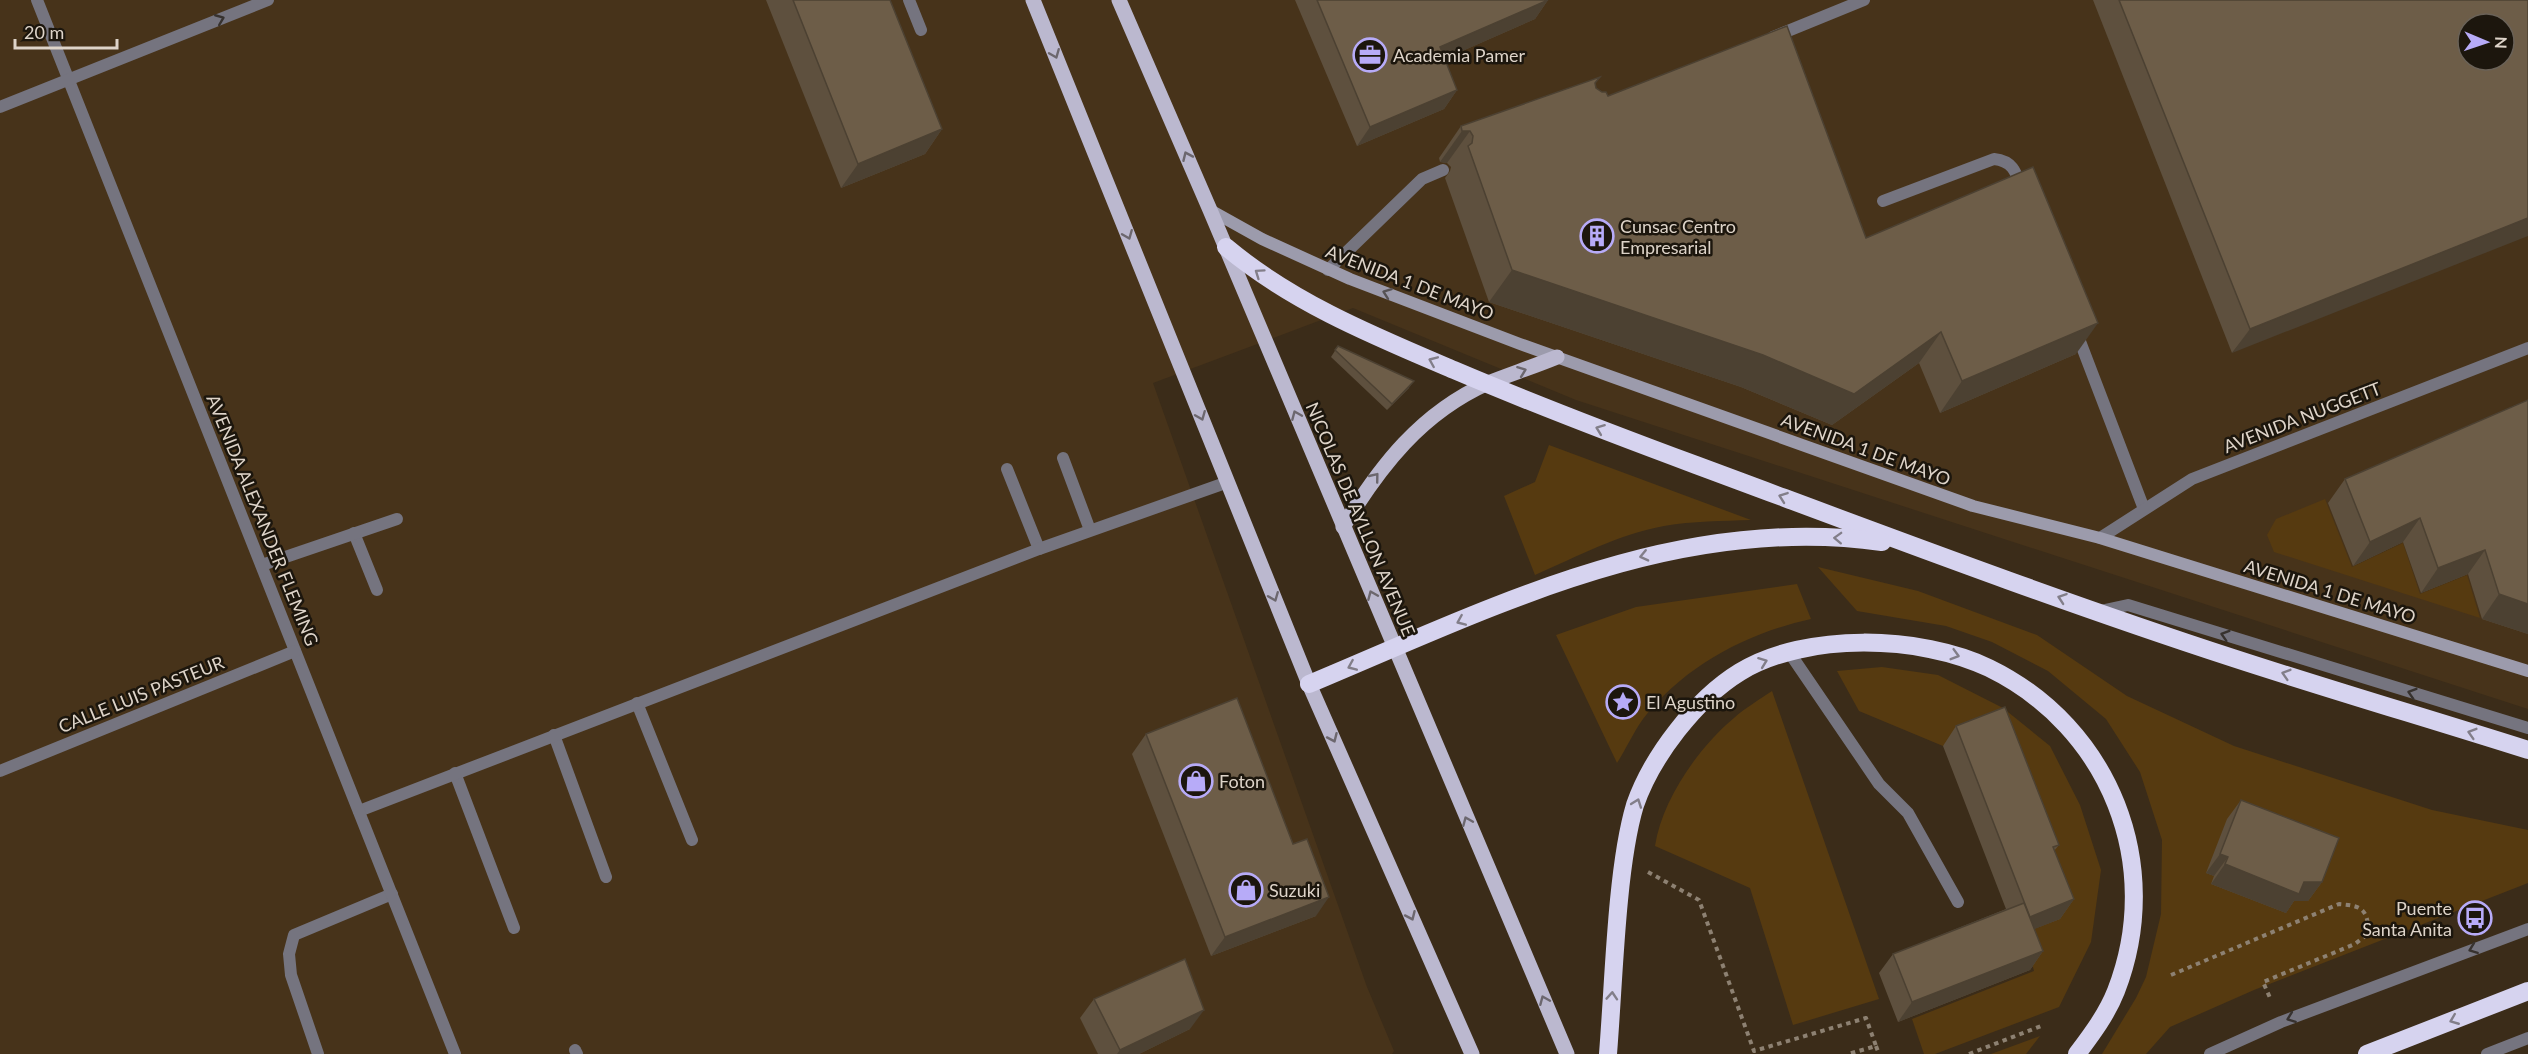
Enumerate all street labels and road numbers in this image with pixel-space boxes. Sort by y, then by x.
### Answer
street label: AVENIDA 1 DE MAYO [1323,240,1497,324]
street label: AVENIDA NUGGETT [2220,377,2384,457]
street label: AVENIDA ALEXANDER FLEMING [202,391,324,649]
street label: NICOLAS DE AYLLON AVENUE [1302,399,1420,639]
street label: AVENIDA 1 DE MAYO [1778,408,1954,490]
street label: AVENIDA 1 DE MAYO [2241,554,2419,628]
street label: CALLE LUIS PASTEUR [55,650,228,737]

